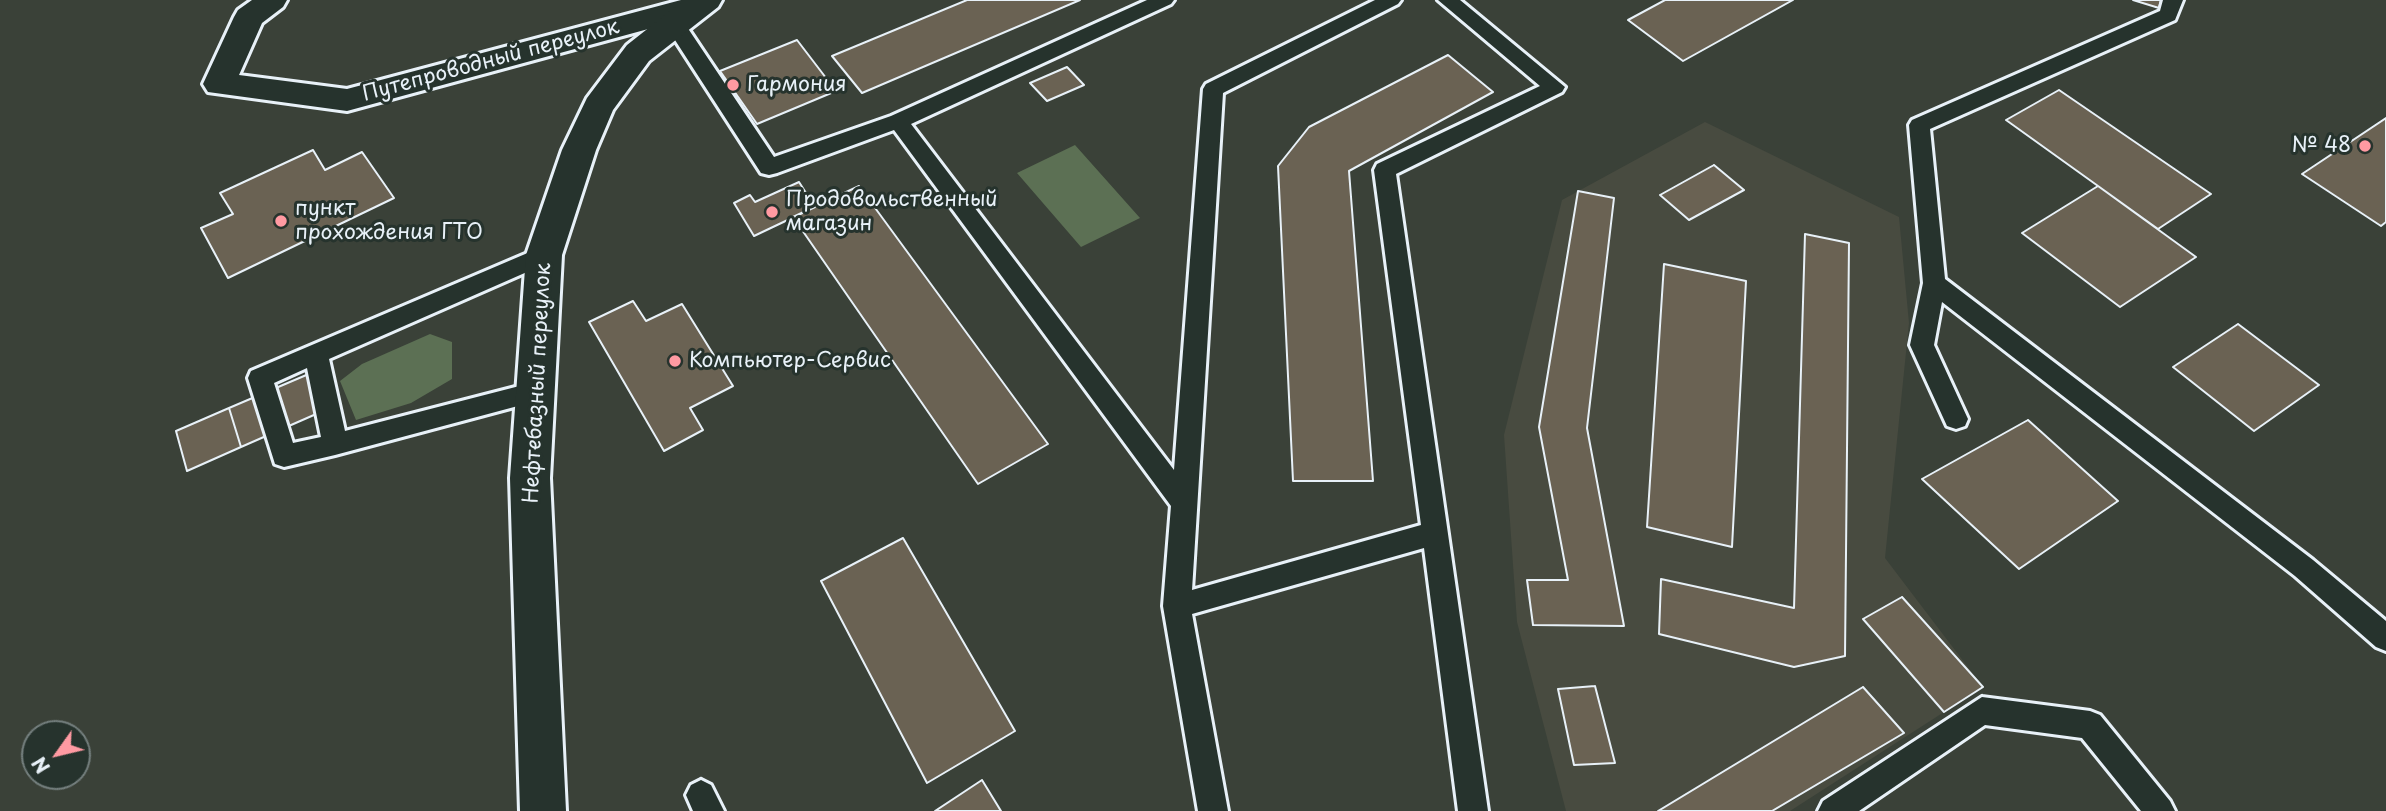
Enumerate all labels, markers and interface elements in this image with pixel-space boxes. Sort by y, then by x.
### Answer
street label: Путепроводный переулок [360,15,622,107]
place label: Гармония [747,72,847,98]
marker: Гармония [725,77,741,93]
place label: № 48 [2291,133,2351,159]
marker: № 48 [2357,138,2373,154]
place label: Продовольственный магазин [786,187,998,237]
place label: пункт прохождения ГТО [295,196,483,246]
marker: Продовольственный магазин [764,204,780,220]
marker: пункт прохождения ГТО [273,213,289,229]
street label: Нефтебазный переулок [519,262,557,504]
place label: Компьютер-Сервис [689,348,891,374]
marker: Компьютер-Сервис [667,353,683,369]
north arrow [21,720,91,790]
text: N [24,752,56,780]

